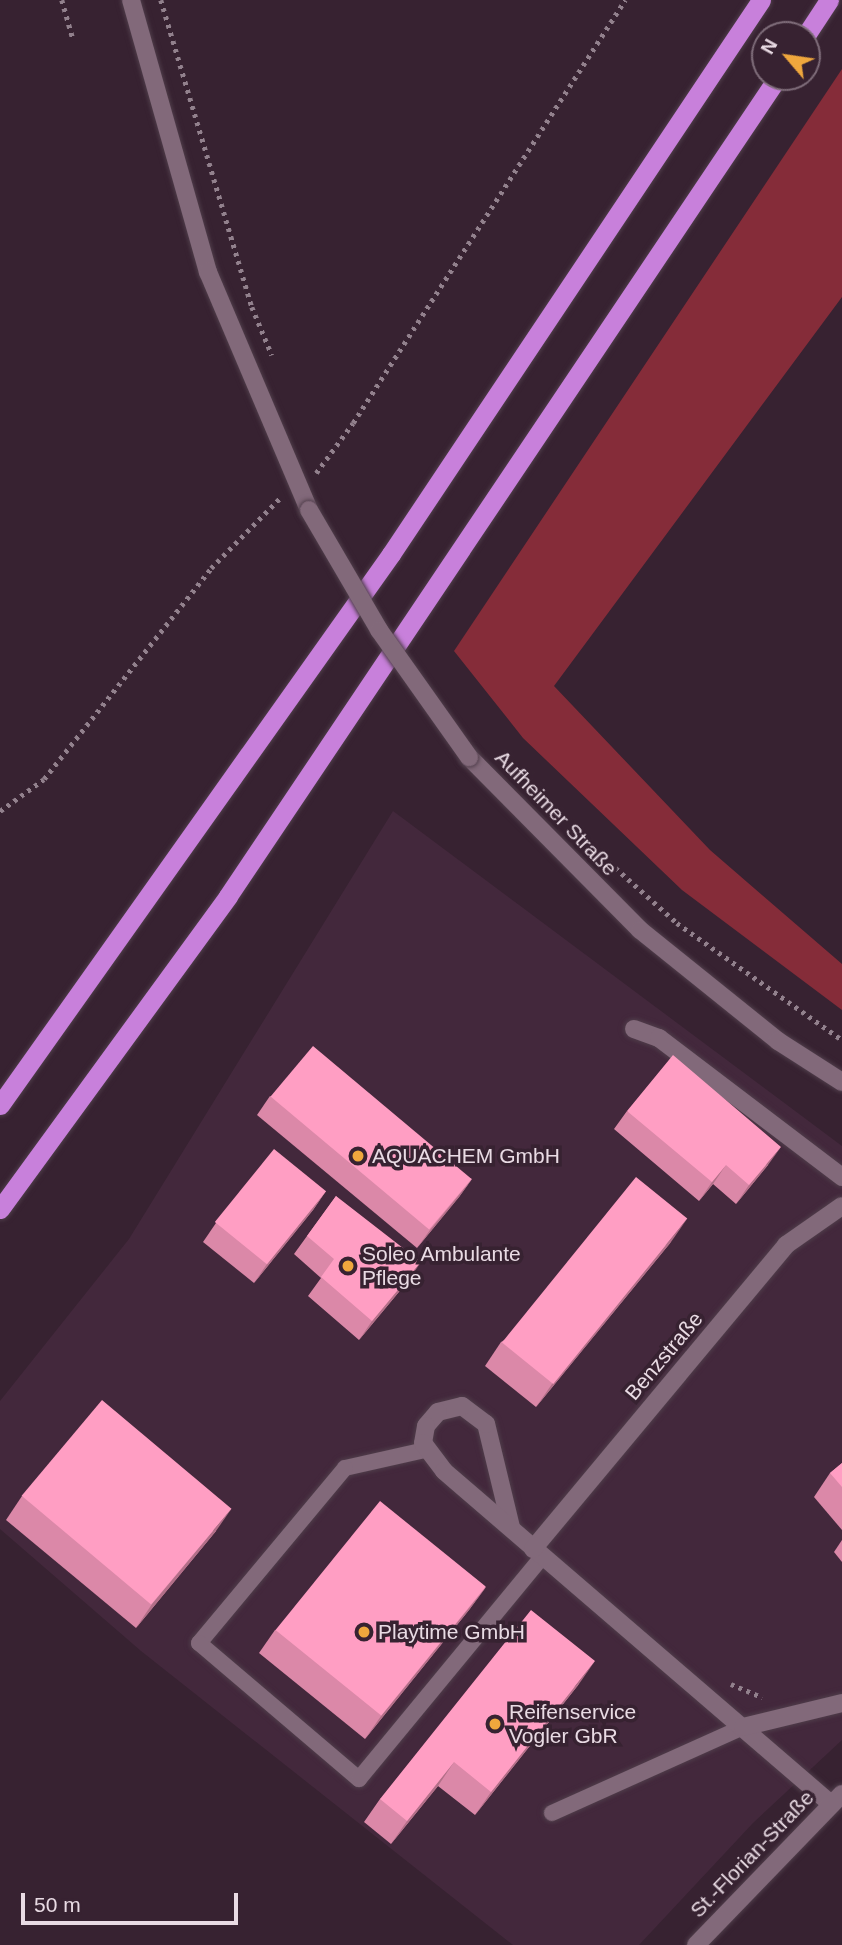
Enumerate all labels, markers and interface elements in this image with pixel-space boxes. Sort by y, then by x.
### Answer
north arrow [751,21,821,91]
text: N [756,35,781,58]
street label: Aufheimer Straße [490,745,622,881]
place label: AQUACHEM GmbH [372,1143,560,1169]
marker: AQUACHEM GmbH [350,1148,366,1164]
place label: Soleo Ambulante Pflege [362,1241,522,1291]
marker: Soleo Ambulante Pflege [340,1258,356,1274]
street label: Benzstraße [620,1307,708,1405]
place label: Playtime GmbH [378,1619,525,1645]
marker: Playtime GmbH [356,1624,372,1640]
place label: Reifenservice Vogler GbR [509,1699,636,1749]
marker: Reifenservice Vogler GbR [487,1716,503,1732]
street label: St.-Florian-Straße [685,1785,819,1923]
scale bar [24,1878,242,1922]
text: 50 m [34,1893,81,1916]

